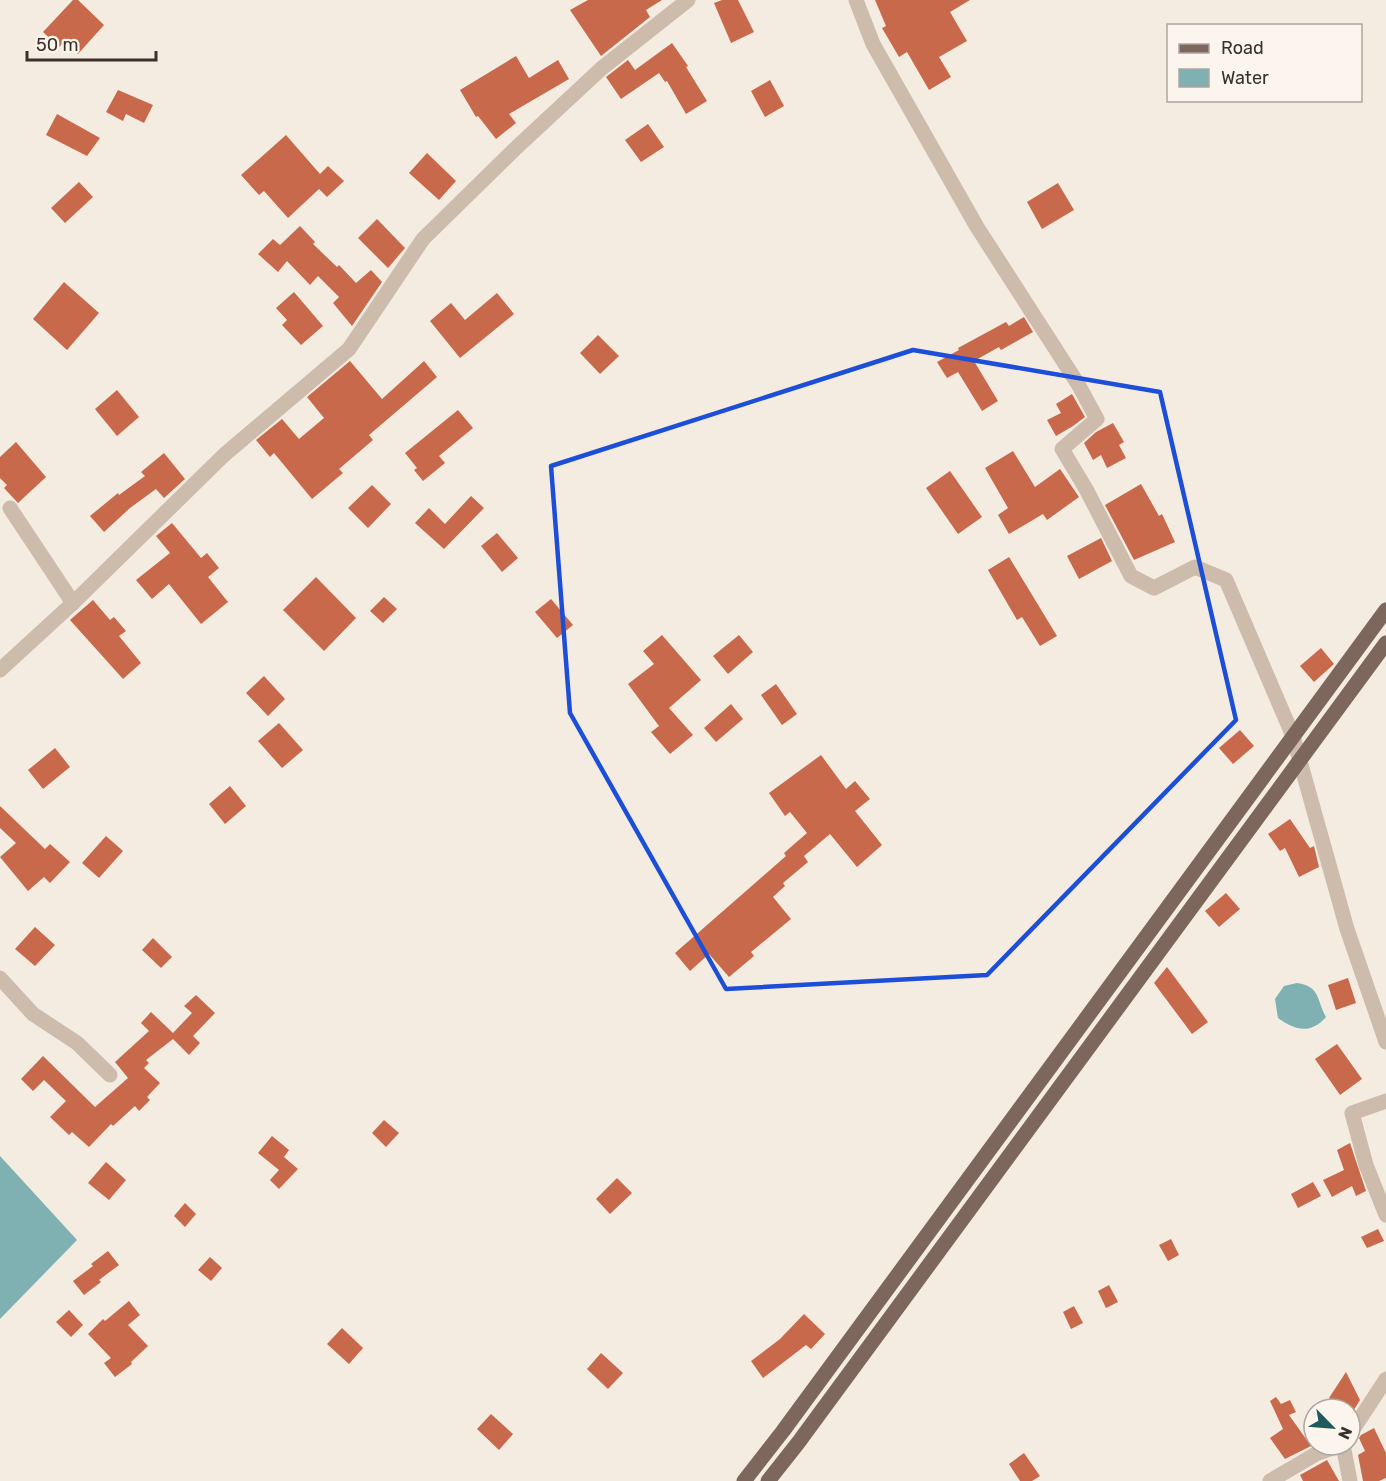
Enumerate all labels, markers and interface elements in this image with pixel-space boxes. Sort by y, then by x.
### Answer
scale bar [27,24,156,62]
legend [1167,24,1362,102]
text: 50 m [36,34,79,56]
text: Road [1221,37,1264,59]
text: Water [1221,67,1269,89]
north arrow [1302,1397,1362,1457]
text: N [1334,1424,1356,1442]

